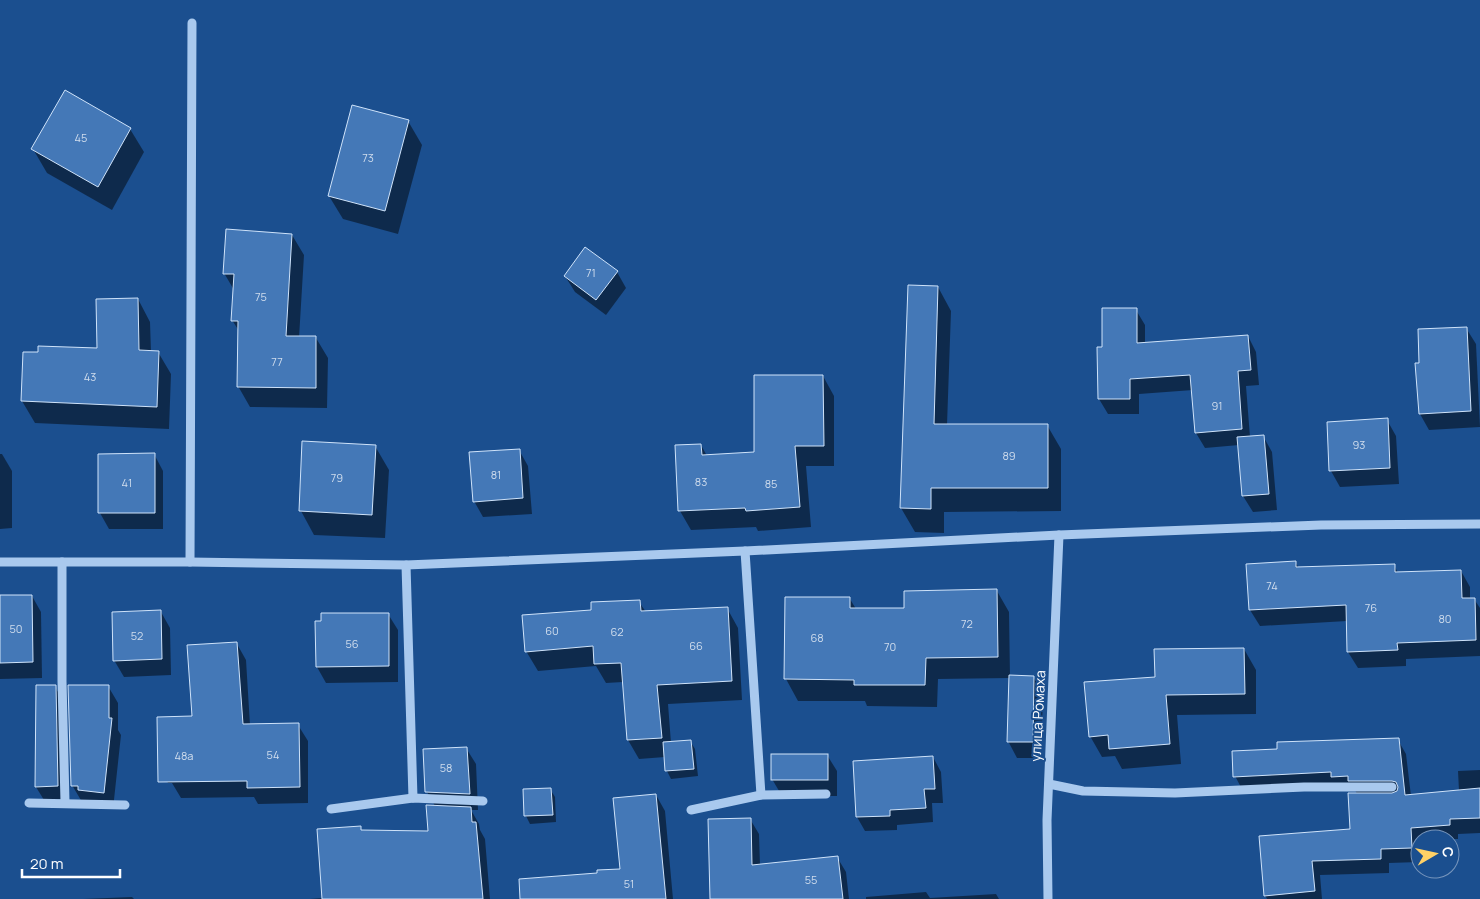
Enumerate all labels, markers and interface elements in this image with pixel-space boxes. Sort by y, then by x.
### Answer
house number: 45 [75,130,87,145]
house number: 73 [362,150,374,165]
house number: 71 [586,265,596,280]
house number: 75 [255,289,267,304]
house number: 77 [271,354,283,369]
house number: 43 [84,369,96,384]
house number: 91 [1211,398,1223,413]
house number: 93 [1353,437,1365,452]
house number: 89 [1002,448,1016,463]
house number: 81 [491,467,501,482]
house number: 79 [331,470,343,485]
house number: 83 [695,474,707,489]
house number: 41 [122,475,132,490]
house number: 85 [765,476,777,491]
house number: 74 [1266,578,1278,593]
house number: 76 [1365,600,1377,615]
house number: 80 [1438,611,1452,626]
house number: 72 [961,616,973,631]
house number: 50 [9,621,23,636]
house number: 60 [545,623,559,638]
house number: 62 [610,624,624,639]
house number: 52 [131,628,143,643]
house number: 68 [810,630,824,645]
house number: 56 [345,636,359,651]
house number: 66 [689,638,703,653]
house number: 70 [884,639,896,654]
street label: улица Ромаха [1026,670,1049,762]
house number: 54 [267,747,279,762]
house number: 48а [175,748,193,763]
house number: 58 [440,760,452,775]
north arrow [1410,829,1460,879]
text: С [1438,845,1459,858]
scale bar [22,846,120,878]
text: 20 m [30,853,63,874]
house number: 55 [805,872,817,887]
house number: 51 [624,876,634,891]

